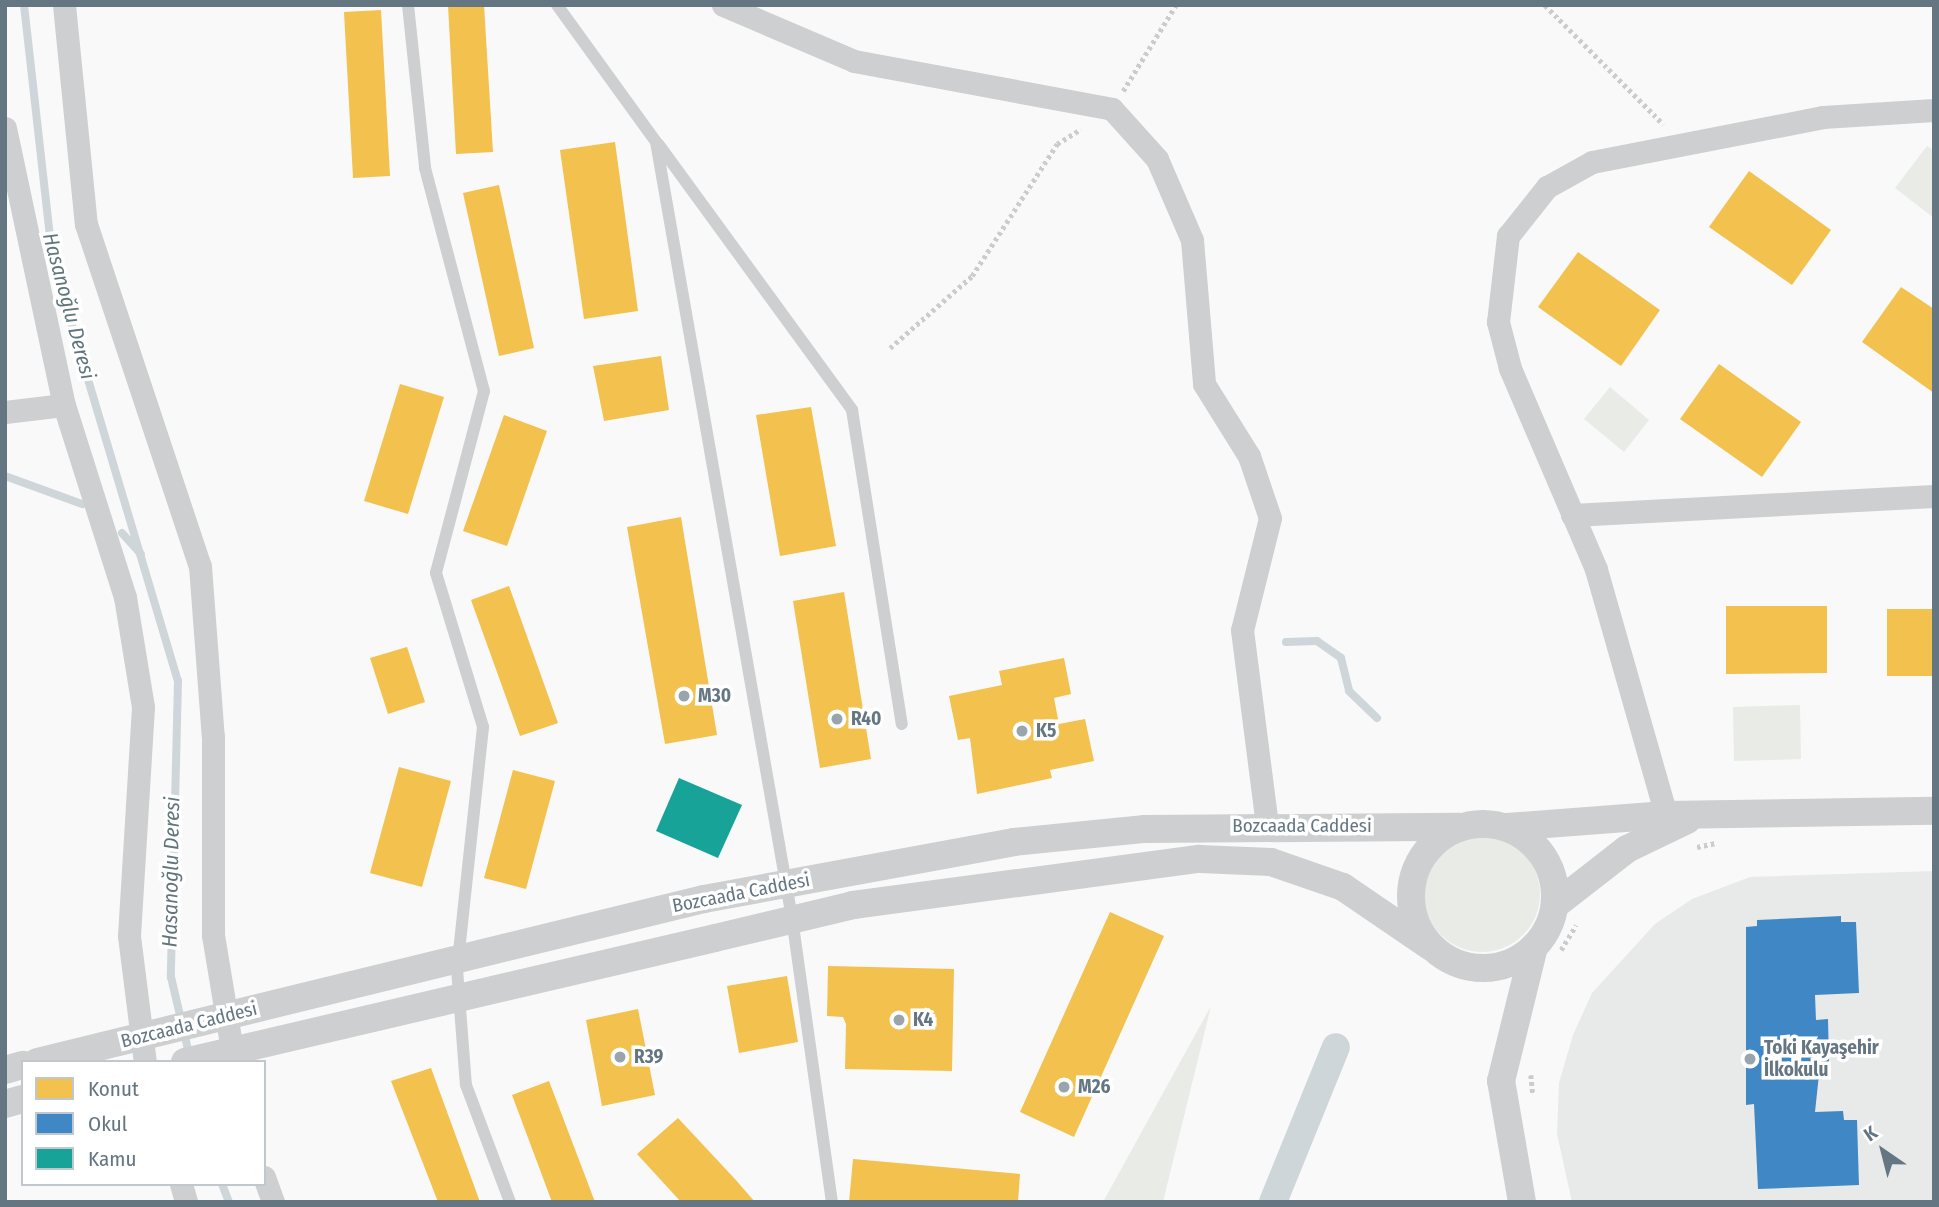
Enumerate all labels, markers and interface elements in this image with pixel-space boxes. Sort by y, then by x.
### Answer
water label: Hasanoğlu Deresi [37,230,101,382]
place label: M30 [698,685,731,707]
marker: M30 [676,688,692,704]
place label: R40 [851,708,881,730]
marker: R40 [829,711,845,727]
place label: K5 [1036,720,1056,742]
marker: K5 [1014,723,1030,739]
water label: Hasanoğlu Deresi [157,796,185,948]
street label: Bozcaada Caddesi [1232,815,1372,837]
street label: Bozcaada Caddesi [670,869,812,917]
street label: Bozcaada Caddesi [119,997,259,1053]
place label: K4 [913,1009,933,1031]
marker: K4 [891,1012,907,1028]
place label: Toki Kayaşehir İlkokulu [1764,1037,1879,1081]
place label: R39 [634,1046,663,1068]
marker: R39 [612,1049,628,1065]
marker: Toki Kayaşehir İlkokulu [1742,1051,1758,1067]
legend [21,1060,266,1186]
text: Konut [88,1076,139,1102]
place label: M26 [1078,1076,1110,1098]
marker: M26 [1056,1079,1072,1095]
text: Okul [88,1111,127,1137]
north arrow [1848,1116,1918,1186]
text: K [1860,1121,1882,1146]
text: Kamu [88,1146,136,1172]

